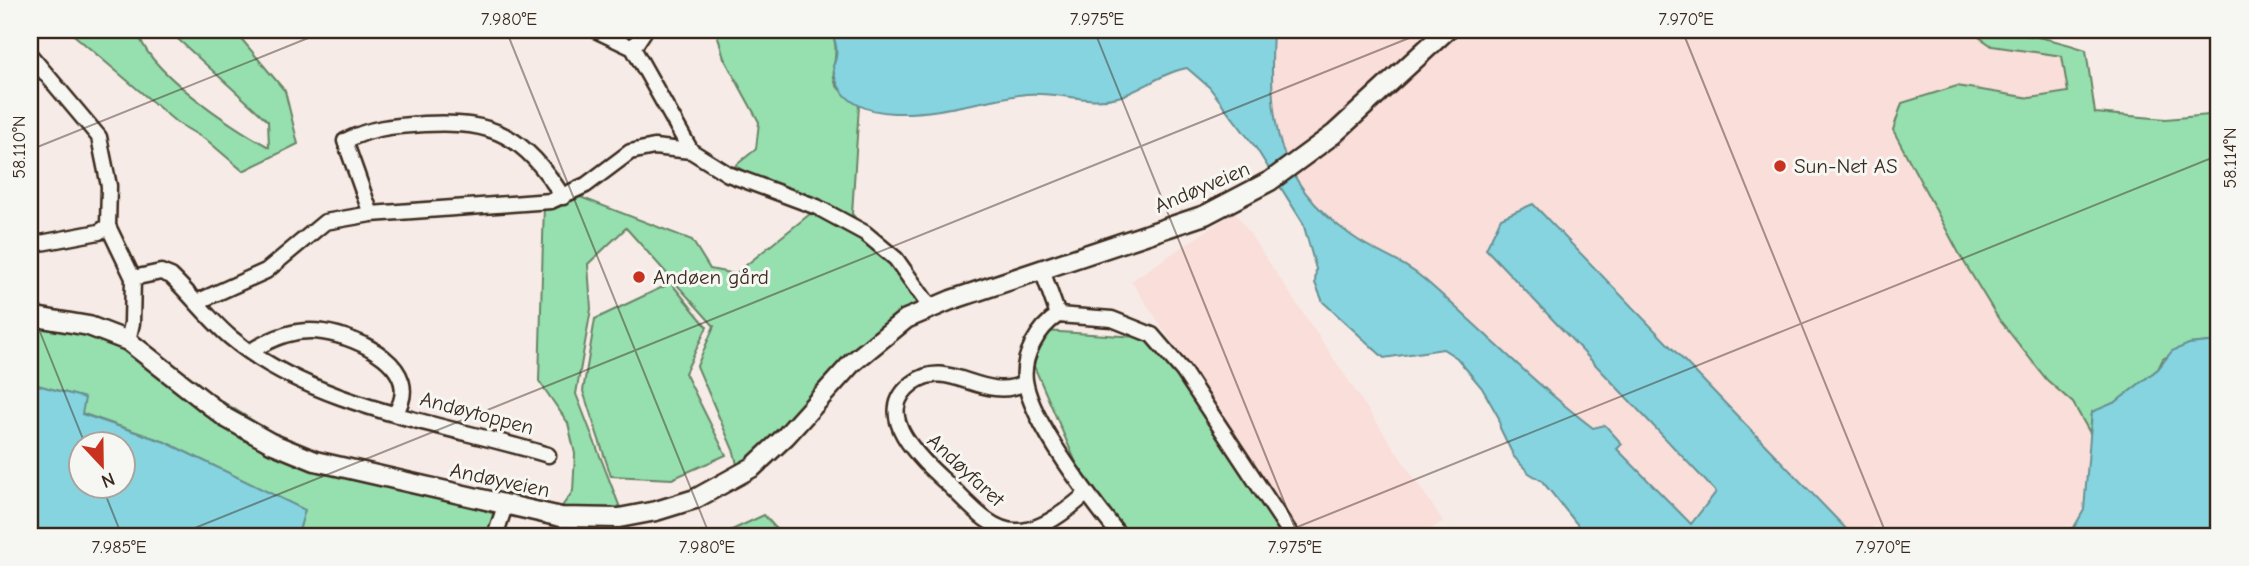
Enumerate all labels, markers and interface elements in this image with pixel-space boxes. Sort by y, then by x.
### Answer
text: 7.980°E [481,9,537,30]
text: 7.975°E [1070,9,1124,30]
text: 7.970°E [1658,9,1714,30]
text: 58.110°N [9,115,30,179]
text: 58.114°N [2220,127,2241,189]
place label: Sun-Net AS [1794,154,1898,178]
street label: Andøyveien [1151,156,1253,218]
marker: Sun-Net AS [1772,158,1788,174]
place label: Andøen gård [653,265,769,289]
marker: Andøen gård [631,269,647,285]
street label: Andøytoppen [418,386,536,440]
street label: Andøyfaret [923,428,1010,512]
north arrow [66,430,136,500]
street label: Andøyveien [448,458,552,502]
text: N [98,467,118,492]
text: 7.985°E [91,537,147,558]
text: 7.980°E [679,537,735,558]
text: 7.975°E [1268,537,1322,558]
text: 7.970°E [1855,537,1911,558]

